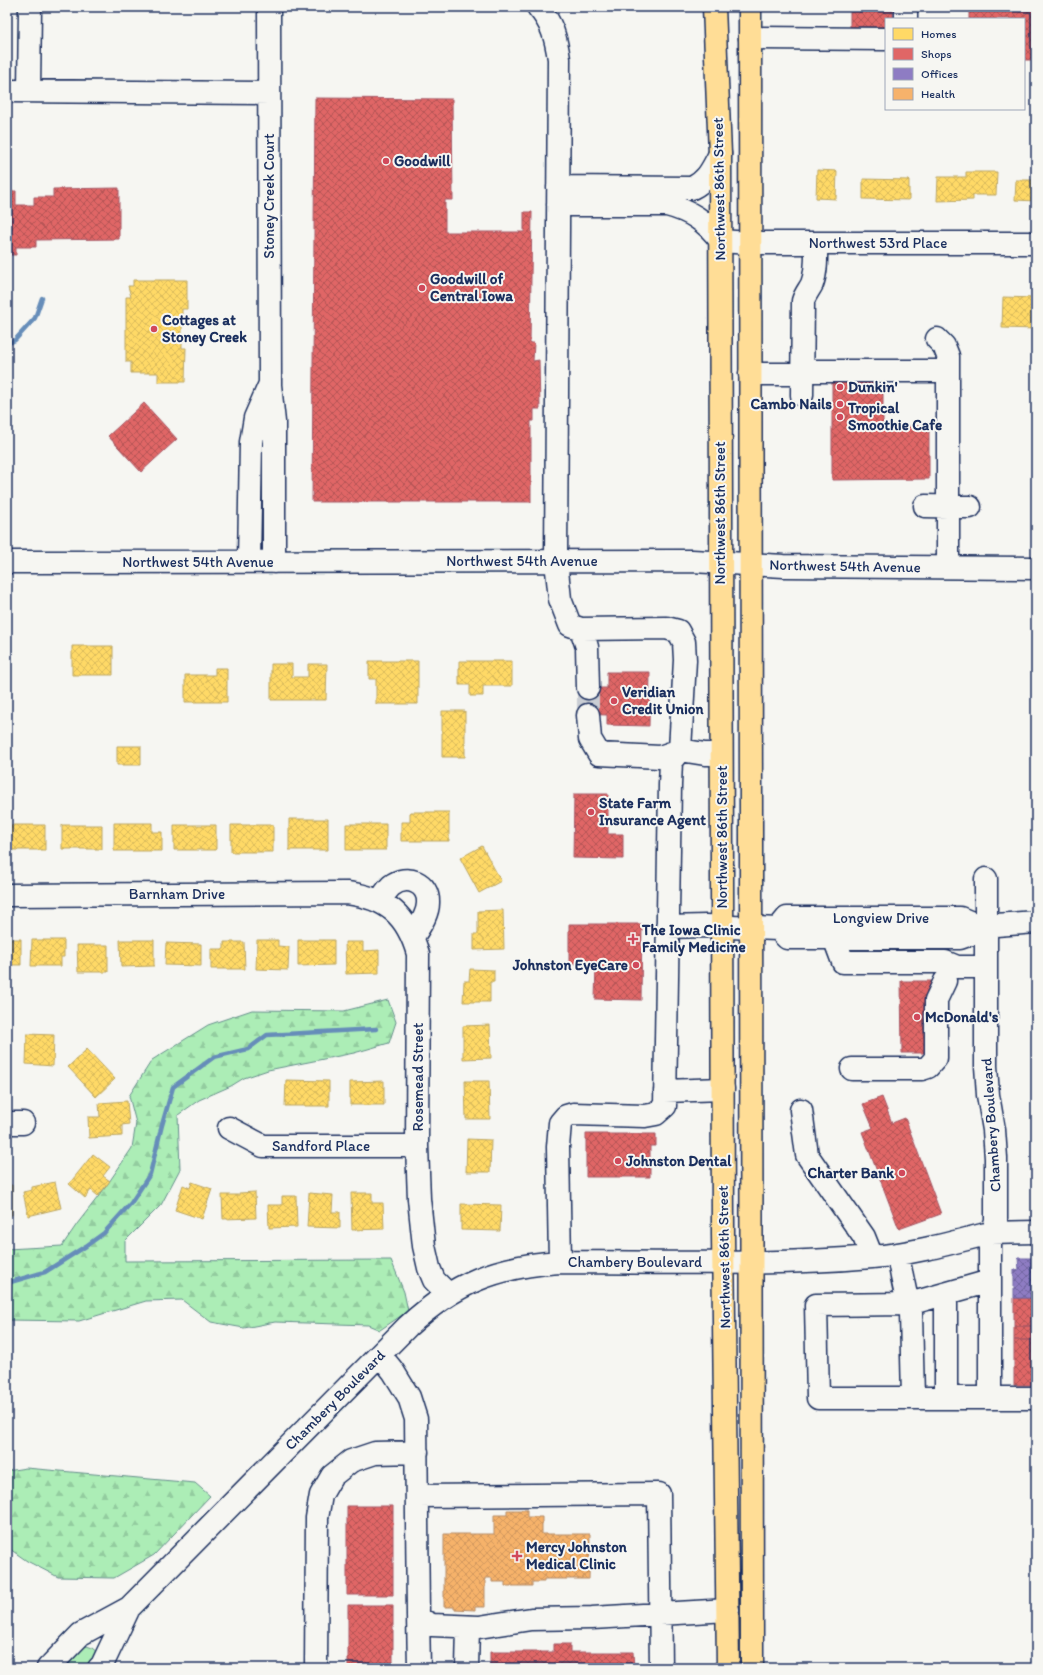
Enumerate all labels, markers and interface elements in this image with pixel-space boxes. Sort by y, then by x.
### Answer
legend [885,18,1025,110]
text: Homes [921,27,957,41]
text: Shops [921,47,952,61]
text: Offices [921,67,958,81]
text: Health [921,87,956,101]
street label: Northwest 86th Street [709,117,729,261]
street label: Stoney Creek Court [260,133,278,259]
place label: Goodwill [394,152,451,170]
marker: Goodwill [381,156,391,166]
street label: Northwest 53rd Place [809,234,947,252]
place label: Goodwill of Central Iowa [430,270,513,305]
marker: Goodwill of Central Iowa [417,283,427,293]
place label: Cottages at Stoney Creek [162,311,247,347]
marker: Cottages at Stoney Creek [149,324,159,334]
place label: Dunkin' [848,378,898,396]
marker: Dunkin' [835,382,845,392]
place label: Cambo Nails [750,395,832,413]
marker: Cambo Nails [835,399,845,409]
place label: Tropical Smoothie Cafe [847,399,942,434]
marker: Tropical Smoothie Cafe [835,412,845,422]
street label: Northwest 86th Street [711,441,729,585]
street label: Northwest 54th Avenue [446,552,598,570]
street label: Northwest 54th Avenue [122,553,274,571]
street label: Northwest 54th Avenue [769,556,921,576]
place label: Veridian Credit Union [622,683,704,718]
marker: Veridian Credit Union [609,696,619,706]
street label: Northwest 86th Street [713,765,731,909]
place label: State Farm Insurance Agent [599,794,706,830]
marker: State Farm Insurance Agent [586,807,596,817]
street label: Barnham Drive [129,885,225,903]
street label: Longview Drive [833,909,929,927]
place label: The Iowa Clinic Family Medicine [641,921,746,957]
marker: The Iowa Clinic Family Medicine [627,933,639,945]
place label: Johnston EyeCare [512,956,628,975]
marker: Johnston EyeCare [631,960,641,970]
place label: McDonald's [925,1008,999,1026]
marker: McDonald's [912,1012,922,1022]
street label: Rosemead Street [409,1022,427,1131]
street label: Chambery Boulevard [977,1057,1005,1193]
street label: Sandford Place [272,1137,370,1155]
place label: Johnston Dental [625,1152,732,1170]
marker: Johnston Dental [613,1156,623,1166]
place label: Charter Bank [807,1164,894,1182]
marker: Charter Bank [897,1168,907,1178]
street label: Northwest 86th Street [714,1185,734,1329]
street label: Chambery Boulevard [568,1253,702,1271]
street label: Chambery Boulevard [281,1346,389,1454]
place label: Mercy Johnston Medical Clinic [526,1538,628,1573]
marker: Mercy Johnston Medical Clinic [511,1550,523,1562]

